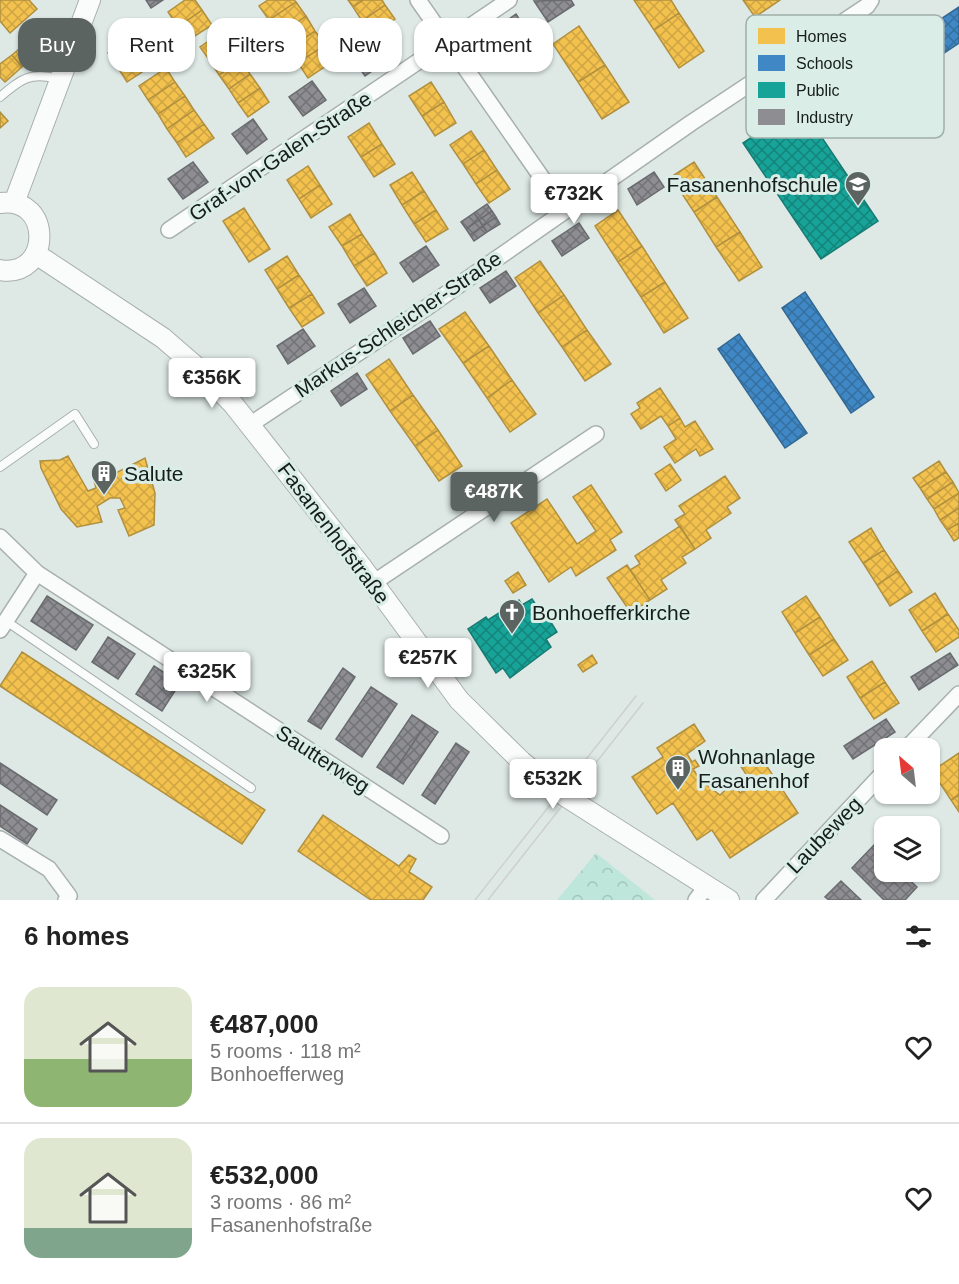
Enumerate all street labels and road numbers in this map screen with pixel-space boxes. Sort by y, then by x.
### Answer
street label: Graf-von-Galen-Straße [185,86,375,226]
street label: Markus-Schleicher-Straße [290,246,506,402]
street label: Fasanenhofstraße [274,458,394,608]
street label: Sautterweg [272,720,374,798]
street label: Laubeweg [782,792,866,878]

